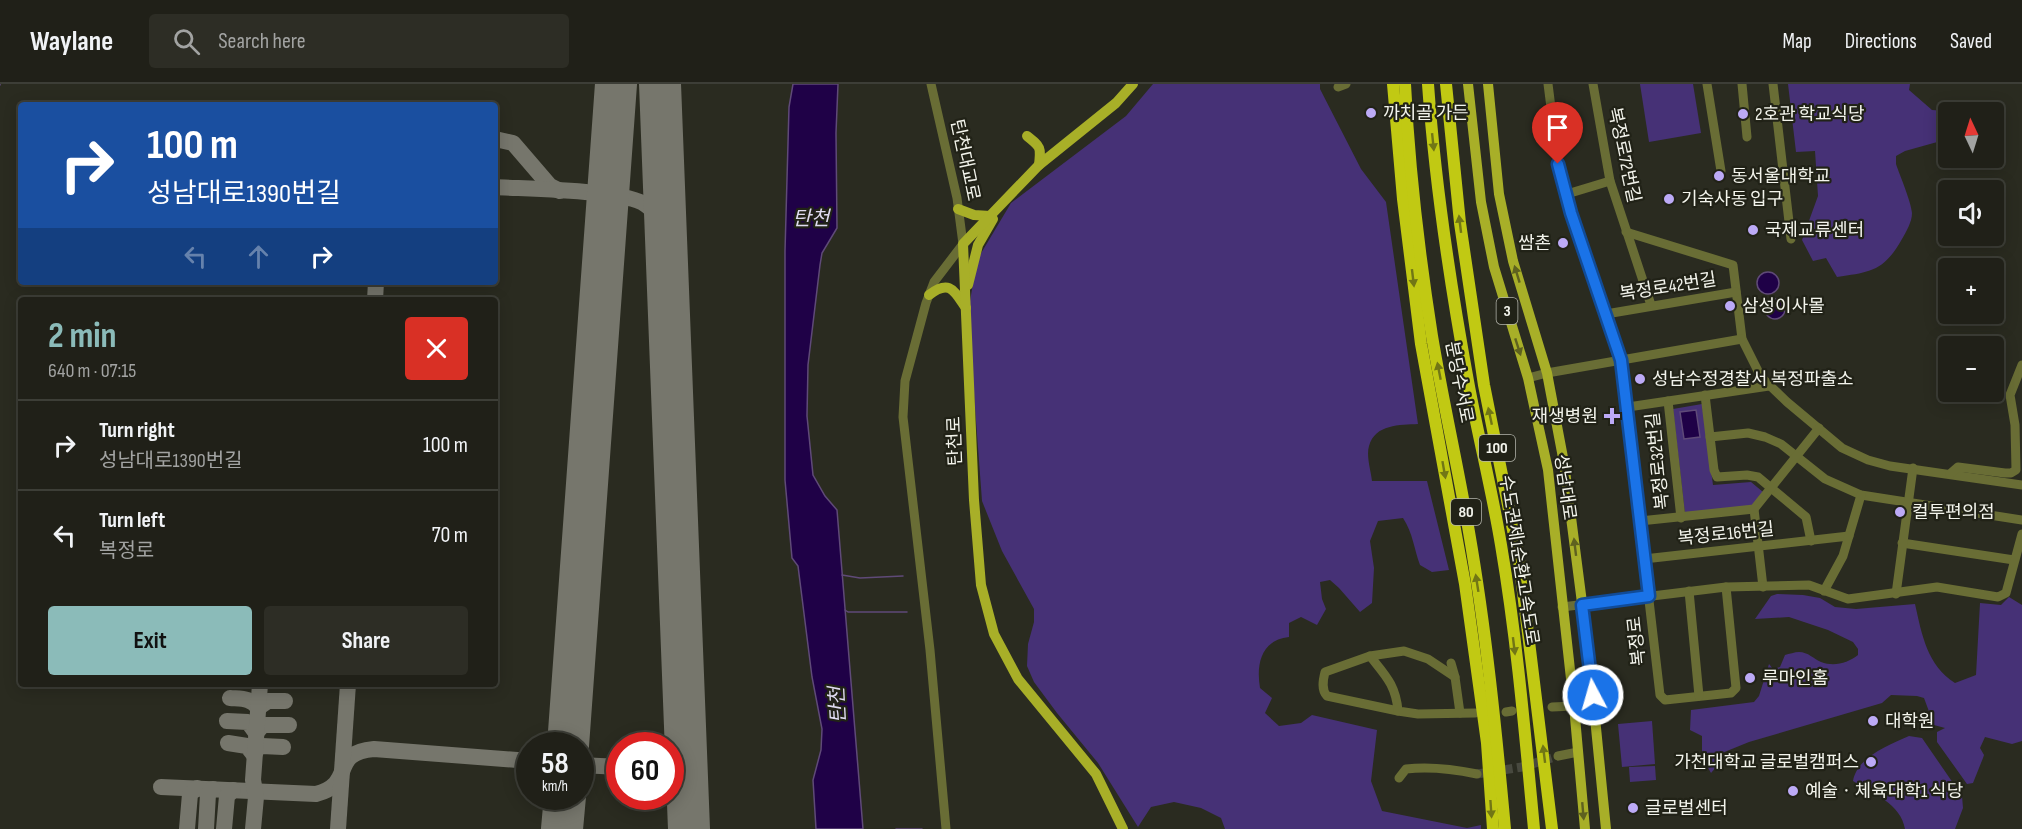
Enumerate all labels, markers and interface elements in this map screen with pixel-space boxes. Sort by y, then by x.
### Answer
search box [149,14,569,68]
text: Waylane [30,25,113,58]
icon: search [170,25,203,58]
text: Search here [218,28,306,55]
text: Map [1782,29,1812,54]
text: Directions [1845,29,1917,54]
text: Saved [1950,29,1992,54]
pin [1532,102,1583,164]
north arrow [1938,102,2004,168]
map controls [1938,102,2004,402]
place label: 까치골 가든 [1383,103,1469,124]
place label: 2호관 학교식당 [1755,104,1865,125]
street label: 복정로72번길 [1604,105,1644,205]
marker: 까치골 가든 [1364,106,1378,120]
marker: 2호관 학교식당 [1736,107,1750,121]
icon: arrive [1541,111,1574,144]
street label: 탄천대교로 [946,117,984,203]
text: 100 m [147,120,238,171]
icon: right [48,126,126,204]
one-way arrow [1428,133,1438,152]
place label: 동서울대학교 [1731,166,1830,187]
marker: 동서울대학교 [1712,169,1726,183]
text: 성남대로1390번길 [147,178,341,210]
button: sound [1938,180,2004,246]
place label: 기숙사동 입구 [1681,189,1783,210]
marker: 기숙사동 입구 [1662,192,1676,206]
water label: 탄천 [793,207,832,231]
one-way arrow [1455,214,1465,233]
place label: 국제교류센터 [1765,220,1864,241]
marker: 국제교류센터 [1746,223,1760,237]
place label: 쌈촌 [1518,233,1551,254]
marker: 쌈촌 [1556,236,1570,250]
icon: left [179,240,212,273]
icon: ahead [242,240,275,273]
icon: right [305,240,338,273]
button: + [1938,258,2004,324]
one-way arrow [1511,265,1521,283]
one-way arrow [1408,269,1418,288]
street label: 복정로42번길 [1618,269,1718,305]
place label: 삼성이사몰 [1742,296,1825,317]
road number: 3 [1496,298,1518,324]
marker: 삼성이사몰 [1723,299,1737,313]
text: 2 min [48,315,117,358]
button: close [405,317,468,380]
button: − [1938,336,2004,402]
one-way arrow [1514,338,1524,356]
street label: 분당수서로 [1441,339,1477,425]
text: 640 m · 07:15 [48,359,136,383]
one-way arrow [1434,361,1443,380]
place label: 성남수정경찰서 복정파출소 [1652,369,1854,390]
marker: 성남수정경찰서 복정파출소 [1633,372,1647,386]
one-way arrow [1485,406,1494,425]
place label: 재생병원 [1532,406,1598,427]
marker: 재생병원 [1603,407,1621,425]
street label: 복정로32번길 [1642,411,1674,511]
street label: 탄천로 [944,416,966,466]
text: Turn right [99,417,175,444]
icon: right [48,429,81,462]
text: 100 m [423,432,468,459]
road number: 100 [1479,435,1515,461]
text: 성남대로1390번길 [99,449,243,473]
street label: 성남대로 [1550,453,1580,521]
one-way arrow [1440,461,1449,480]
street label: 수도권제1순환고속도로 [1495,473,1543,647]
road number: 80 [1451,499,1481,525]
place label: 컬투편의점 [1912,502,1995,523]
marker: 컬투편의점 [1893,505,1907,519]
text: Turn left [99,507,165,534]
street label: 복정로16번길 [1677,518,1775,550]
icon: left [48,519,81,552]
text: 70 m [432,522,468,549]
one-way arrow [1570,537,1579,556]
text: 복정로 [99,539,154,563]
one-way arrow [1472,574,1481,593]
button: Exit [48,606,252,675]
button: Share [264,606,468,675]
street label: 복정로 [1624,615,1650,667]
one-way arrow [1510,636,1519,655]
position arrow [1561,663,1625,727]
place label: 루마인홈 [1762,668,1828,689]
marker: 루마인홈 [1743,671,1757,685]
water label: 탄천 [825,683,851,724]
place label: 대학원 [1885,711,1935,732]
marker: 대학원 [1866,714,1880,728]
speed limit sign: 60 [606,732,684,810]
one-way arrow [1539,744,1548,763]
text: 58 [541,746,569,782]
place label: 가천대학교 글로벌캠퍼스 [1674,752,1859,773]
marker: 가천대학교 글로벌캠퍼스 [1864,755,1878,769]
text: km/h [542,777,568,796]
place label: 예술ㆍ체육대학1 식당 [1805,781,1963,802]
marker: 예술ㆍ체육대학1 식당 [1786,784,1800,798]
place label: 글로벌센터 [1645,798,1728,819]
one-way arrow [1487,799,1496,818]
marker: 글로벌센터 [1626,801,1640,815]
one-way arrow [1578,802,1588,821]

